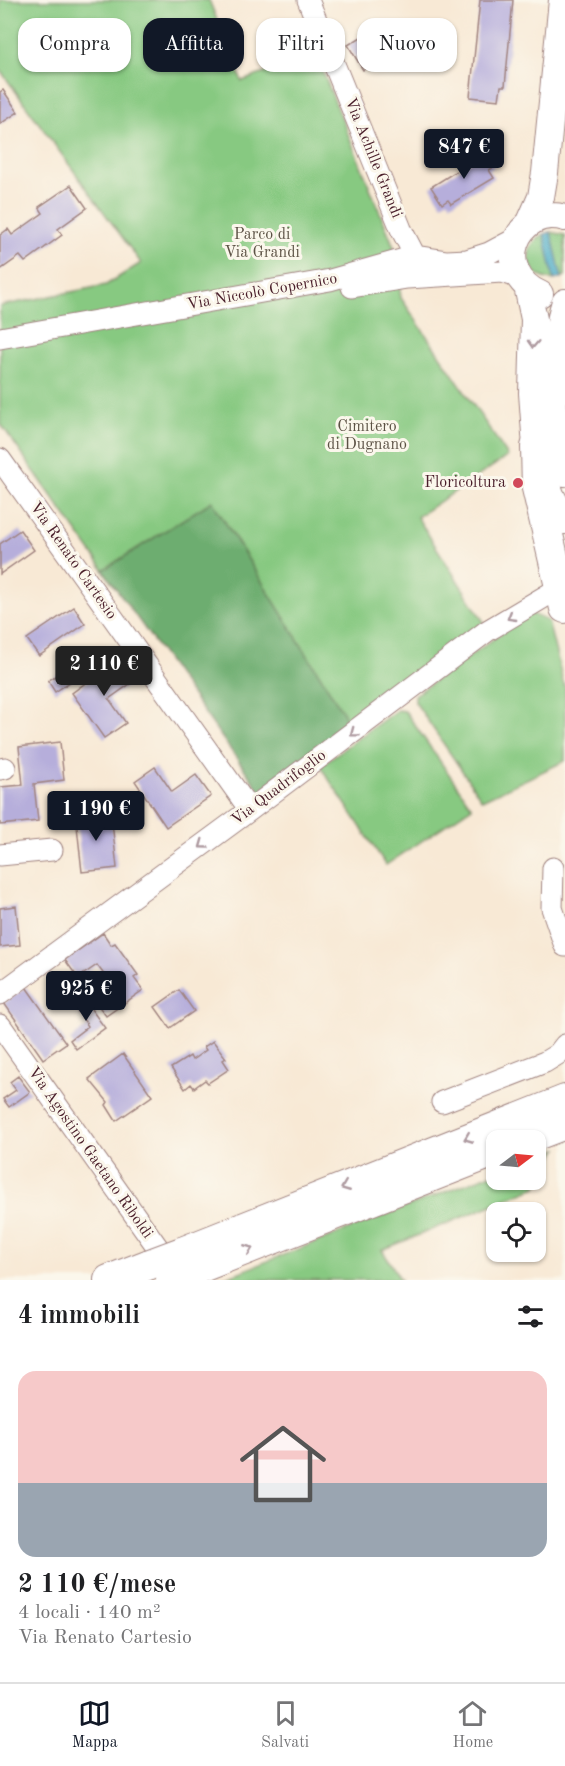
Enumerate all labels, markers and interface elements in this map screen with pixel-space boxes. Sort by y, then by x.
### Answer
chip: Compra [18,18,131,72]
chip: Affitta [143,18,244,72]
chip: Filtri [256,18,345,72]
chip: Nuovo [357,18,457,72]
street label: Via Achille Grandi [342,95,404,221]
pin: 847 € [422,129,506,180]
text: 847 € [438,138,490,158]
park label: Parco di Via Grandi [224,227,300,261]
street label: Via Niccolò Copernico [186,271,338,313]
one-way arrow [526,340,539,349]
park label: Cimitero di Dugnano [327,419,407,453]
place label: Floricoltura [424,475,506,491]
marker: Floricoltura [511,476,525,490]
street label: Via Renato Cartesio [27,499,119,623]
one-way arrow [507,610,517,622]
pin: 2 110 € [49,646,159,697]
text: 2 110 € [69,655,139,675]
one-way arrow [349,725,360,736]
street label: Via Quadrifoglio [229,747,329,829]
pin: 1 190 € [41,791,151,842]
text: 1 190 € [61,800,131,820]
one-way arrow [198,838,209,849]
pin: 925 € [44,971,128,1022]
text: 925 € [60,980,112,1000]
street label: Via Agostino Gaetano Riboldi [25,1064,155,1242]
north arrow [486,1130,546,1190]
map controls [486,1130,546,1262]
one-way arrow [463,1131,474,1143]
one-way arrow [340,1180,351,1192]
button: locate [486,1202,546,1262]
one-way arrow [243,1244,254,1256]
icon: filters [514,1300,547,1333]
text: 4 immobili [18,1303,140,1329]
icon: home [229,1410,337,1518]
text: 2 110 €/mese [18,1572,176,1598]
text: 4 locali · 140 m² [18,1603,161,1623]
text: Via Renato Cartesio [18,1628,192,1648]
tab: Mappa [72,1697,118,1753]
tab: Salvati [261,1697,309,1753]
tab: Home [453,1697,493,1753]

